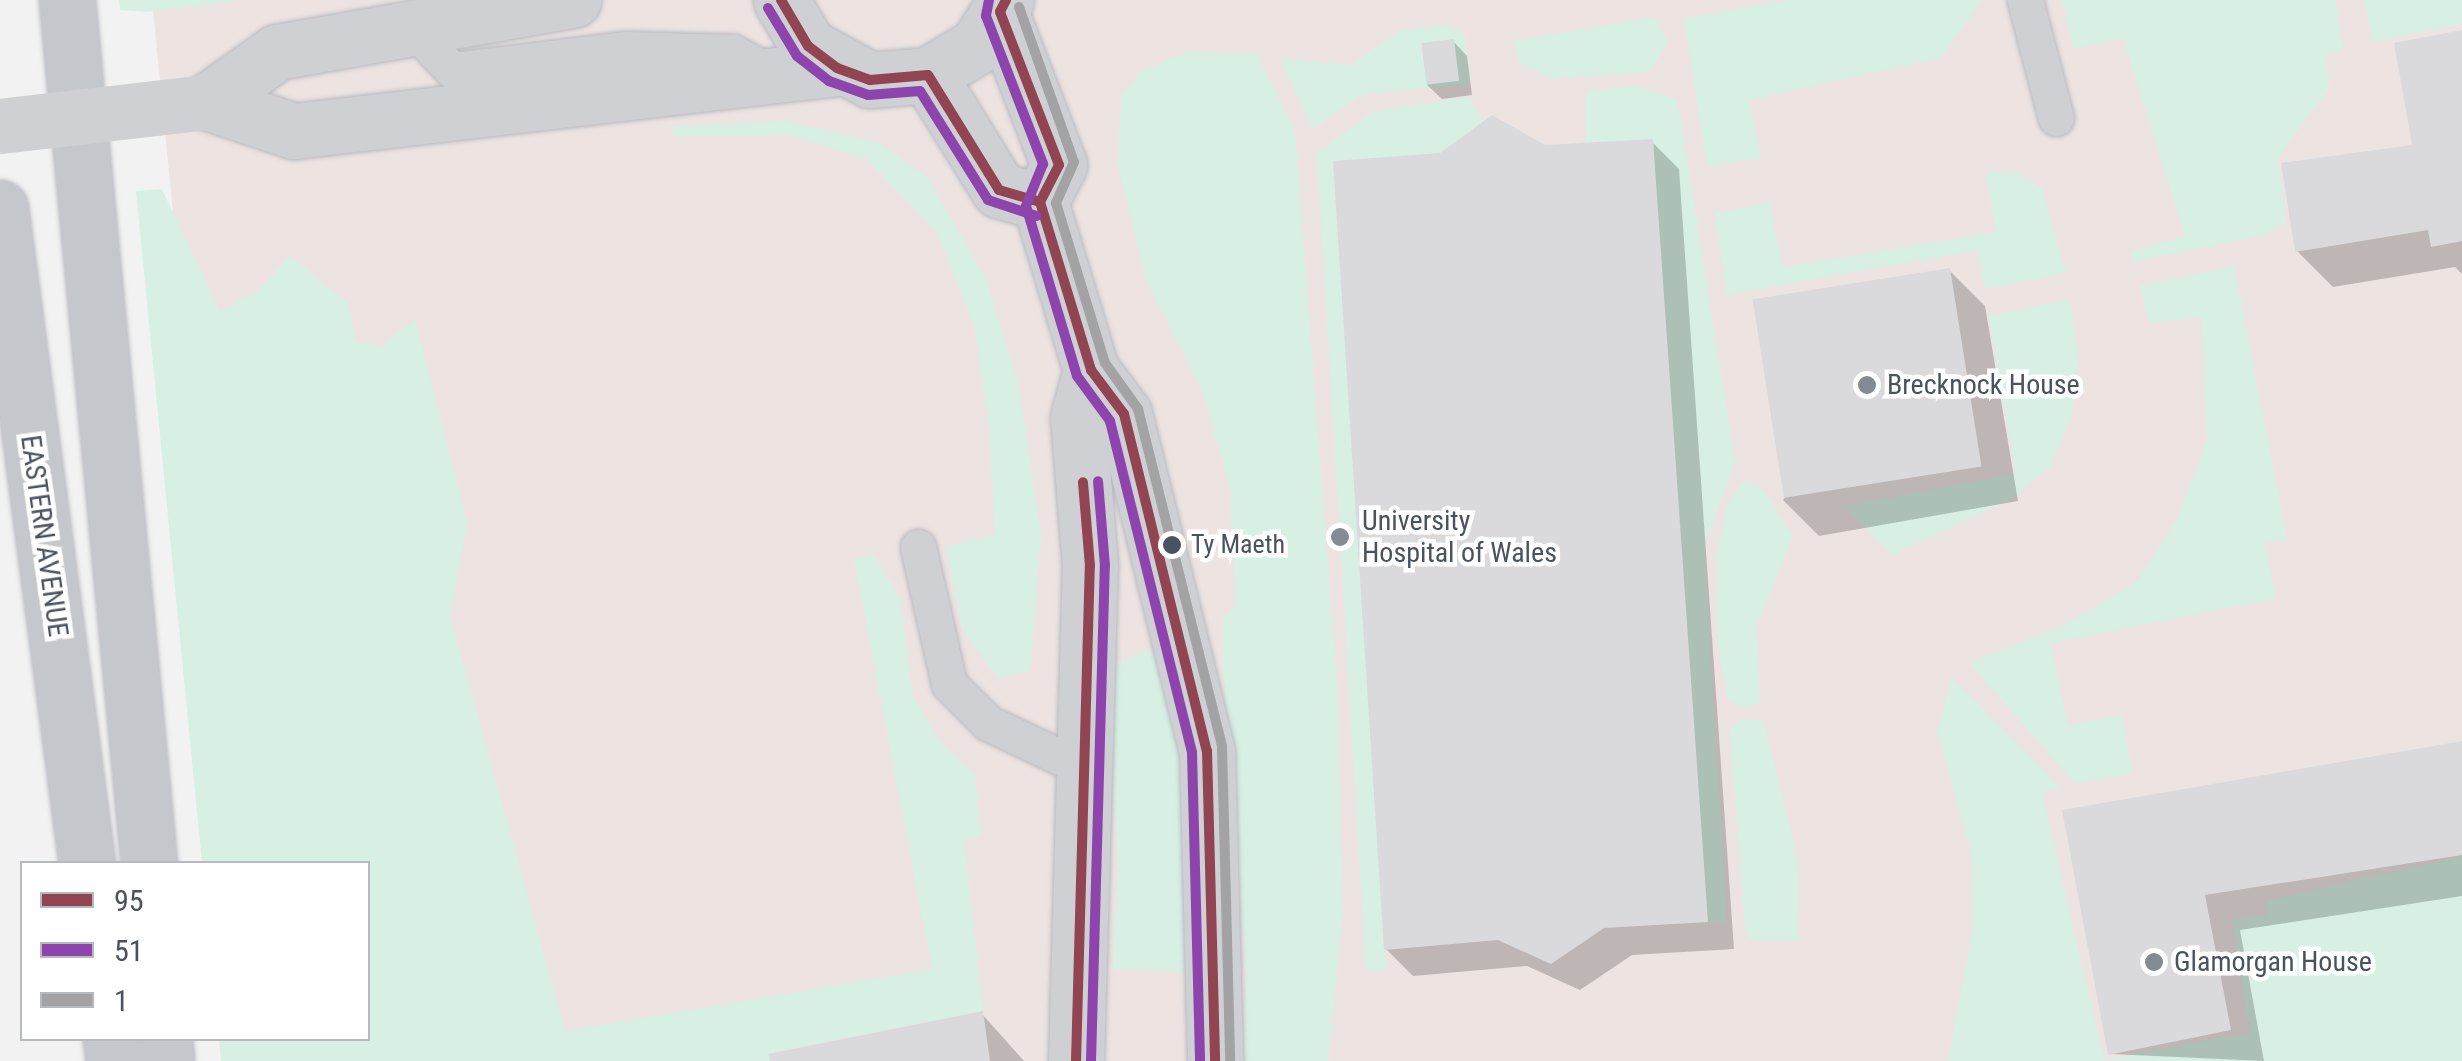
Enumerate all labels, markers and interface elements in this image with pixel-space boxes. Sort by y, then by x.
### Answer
place label: Brecknock House [1887,368,2080,402]
marker: Brecknock House [1856,374,1878,396]
street label: EASTERN AVENUE [13,433,75,639]
place label: University Hospital of Wales [1362,504,1557,570]
marker: University Hospital of Wales [1327,524,1353,550]
place label: Ty Maeth [1191,529,1285,561]
marker: Ty Maeth [1162,535,1182,555]
legend [20,861,370,1041]
text: 95 [114,883,144,918]
text: 51 [114,933,144,968]
place label: Glamorgan House [2174,945,2372,979]
marker: Glamorgan House [2143,951,2165,973]
text: 1 [114,983,129,1018]

